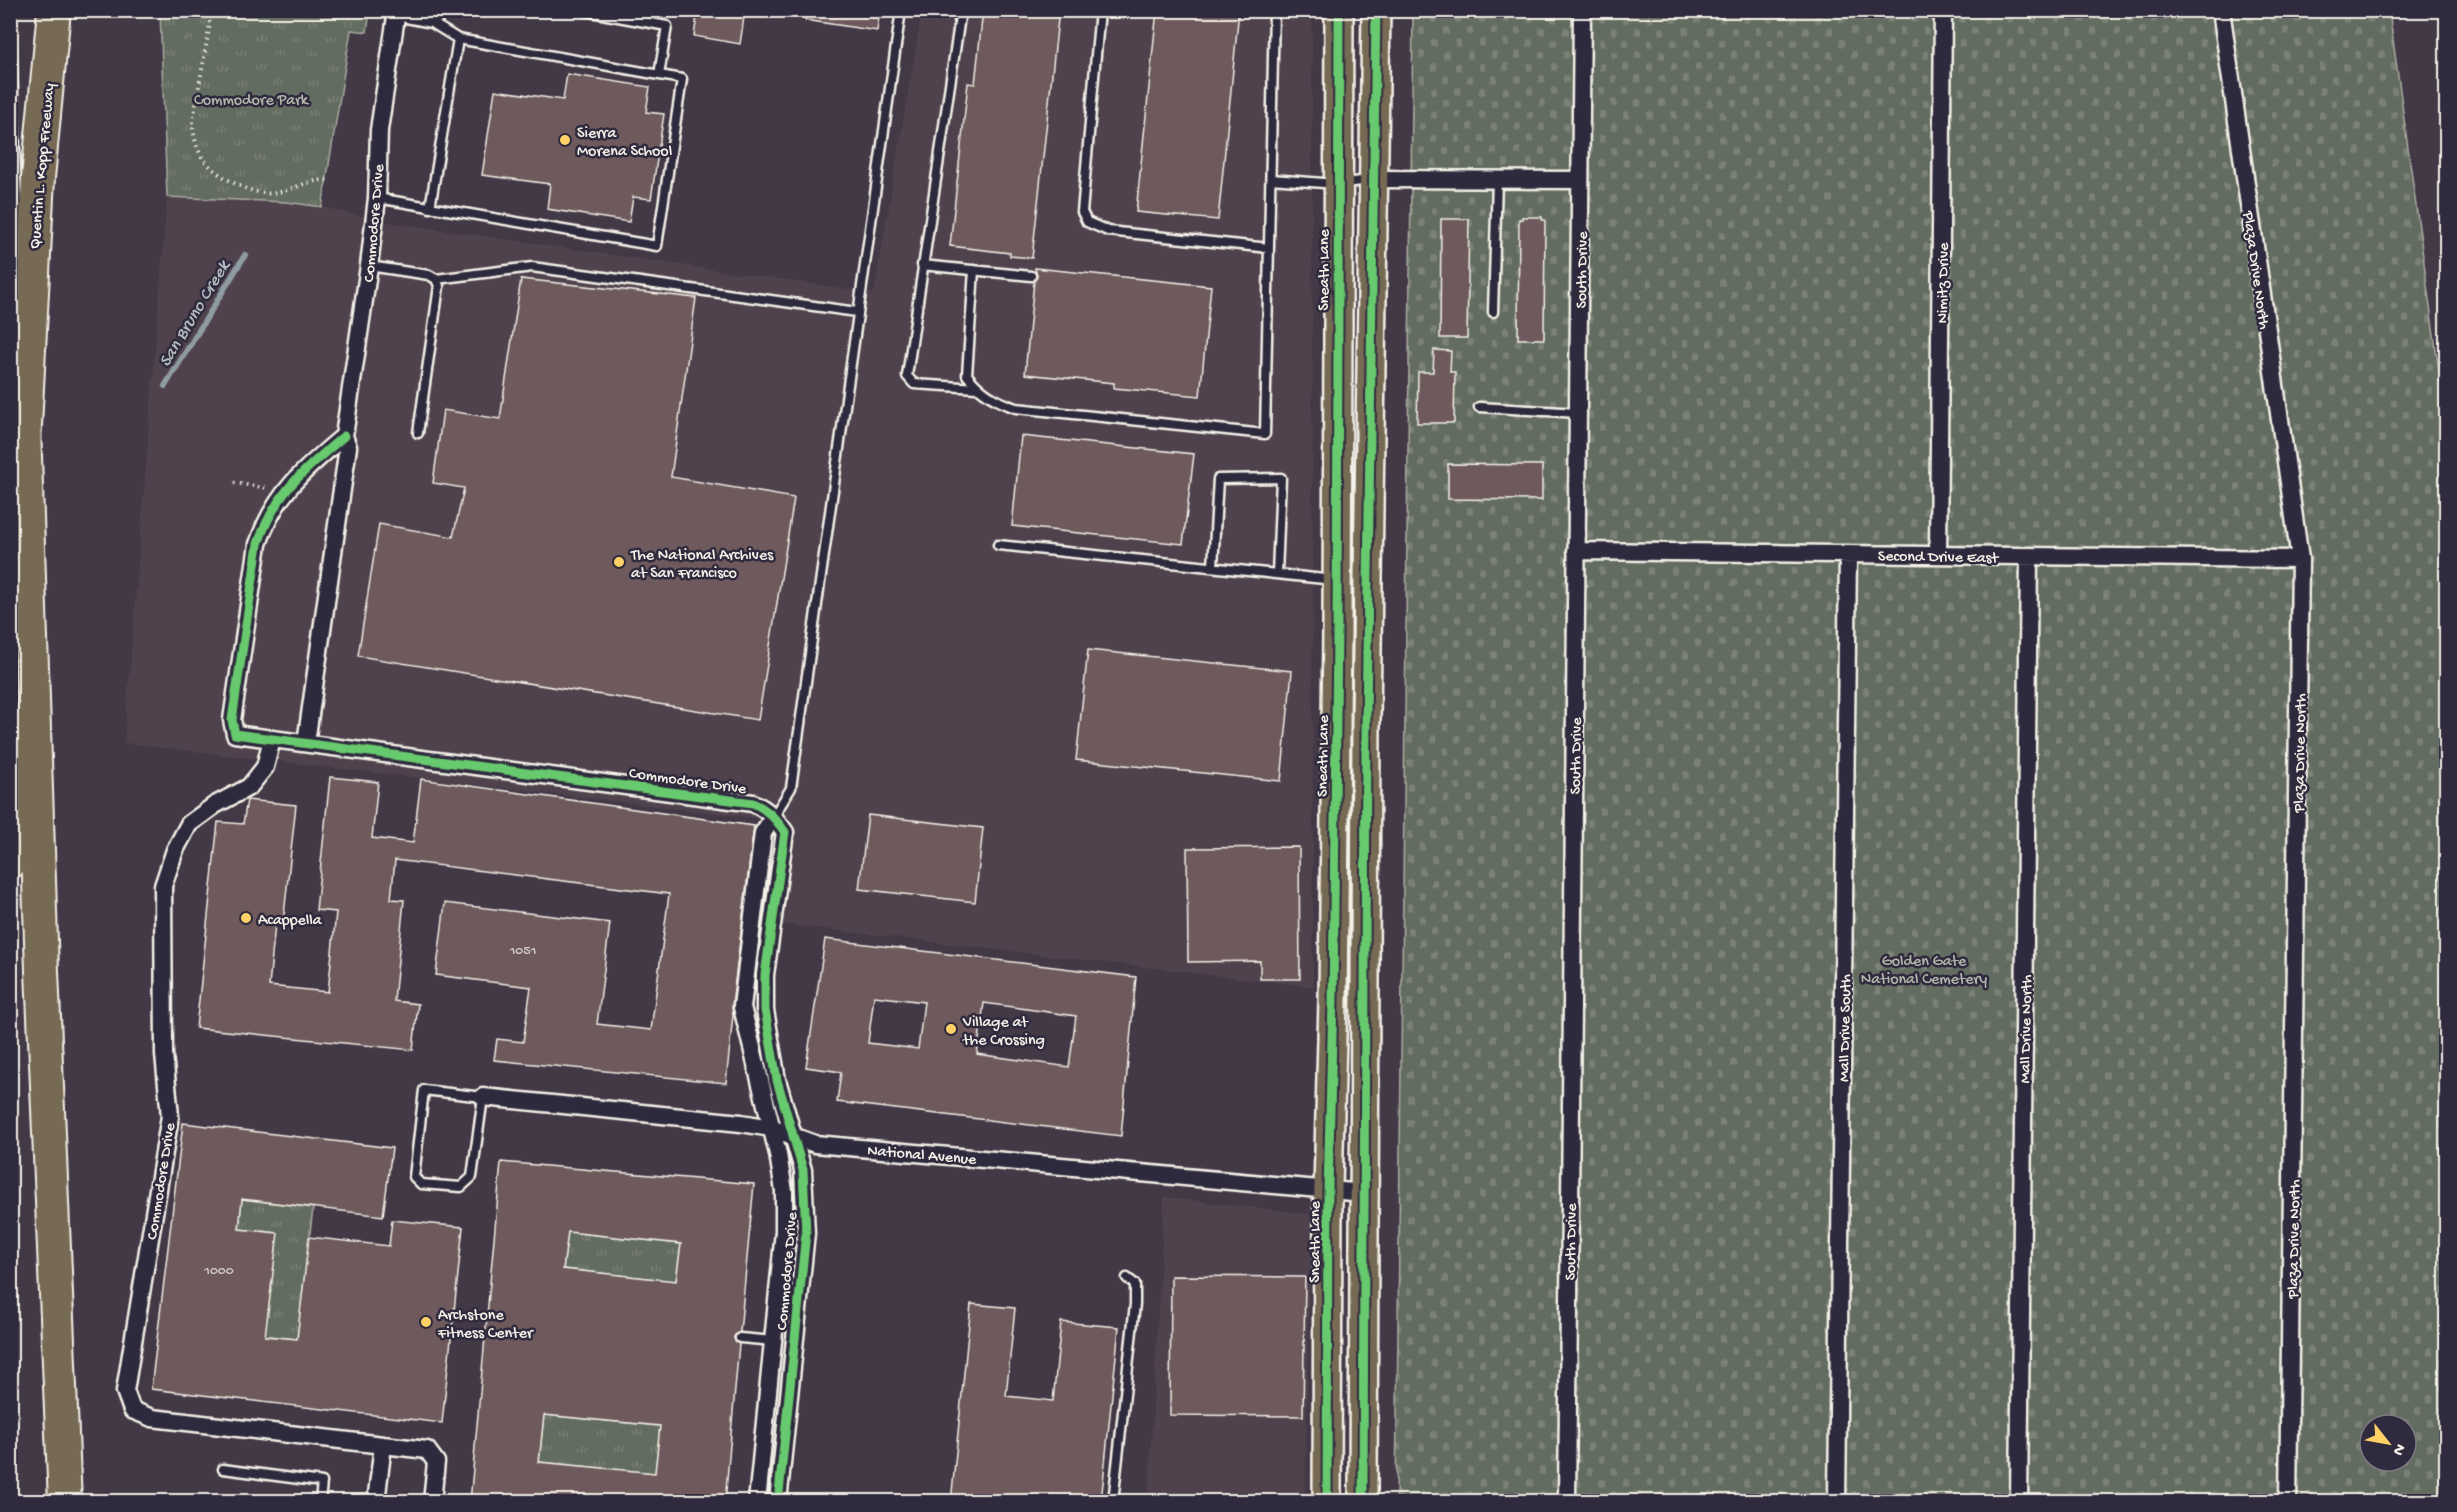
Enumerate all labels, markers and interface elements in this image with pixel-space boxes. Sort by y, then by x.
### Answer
street label: Quentin L. Kopp Freeway [27,82,60,250]
park label: Commodore Park [194,92,310,111]
place label: Sierra Morena School [577,125,672,162]
marker: Sierra Morena School [558,133,572,147]
street label: Commodore Drive [361,163,390,283]
street label: Plaza Drive North [2237,209,2272,331]
street label: Sneath Lane [1316,228,1335,311]
street label: South Drive [1573,231,1594,309]
street label: Nimitz Drive [1934,242,1955,324]
water label: San Bruno Creek [155,256,236,371]
place label: The National Archives at San Francisco [630,547,774,584]
street label: Second Drive East [1878,548,2000,569]
marker: The National Archives at San Francisco [612,555,626,569]
street label: Plaza Drive North [2291,693,2312,814]
street label: Sneath Lane [1314,714,1335,797]
street label: South Drive [1567,717,1588,795]
street label: Commodore Drive [628,765,748,800]
marker: Acappella [239,911,253,925]
place label: Acappella [258,912,323,931]
house number: 1051 [509,943,536,960]
park label: Golden Gate National Cemetery [1861,953,1987,990]
street label: Mall Drive South [1836,974,1857,1082]
street label: Mall Drive North [2017,974,2038,1084]
place label: Village at the Crossing [962,1014,1045,1051]
marker: Village at the Crossing [944,1022,958,1036]
street label: Commodore Drive [144,1121,181,1241]
street label: National Avenue [866,1142,978,1171]
street label: Plaza Drive North [2285,1179,2306,1300]
street label: Sneath Lane [1307,1200,1326,1283]
street label: South Drive [1562,1203,1583,1281]
street label: Commodore Drive [774,1211,803,1331]
house number: 1000 [203,1263,234,1280]
place label: Archstone Fitness Center [437,1307,534,1344]
marker: Archstone Fitness Center [419,1315,433,1329]
north arrow [2358,1413,2418,1473]
text: N [2387,1440,2409,1459]

